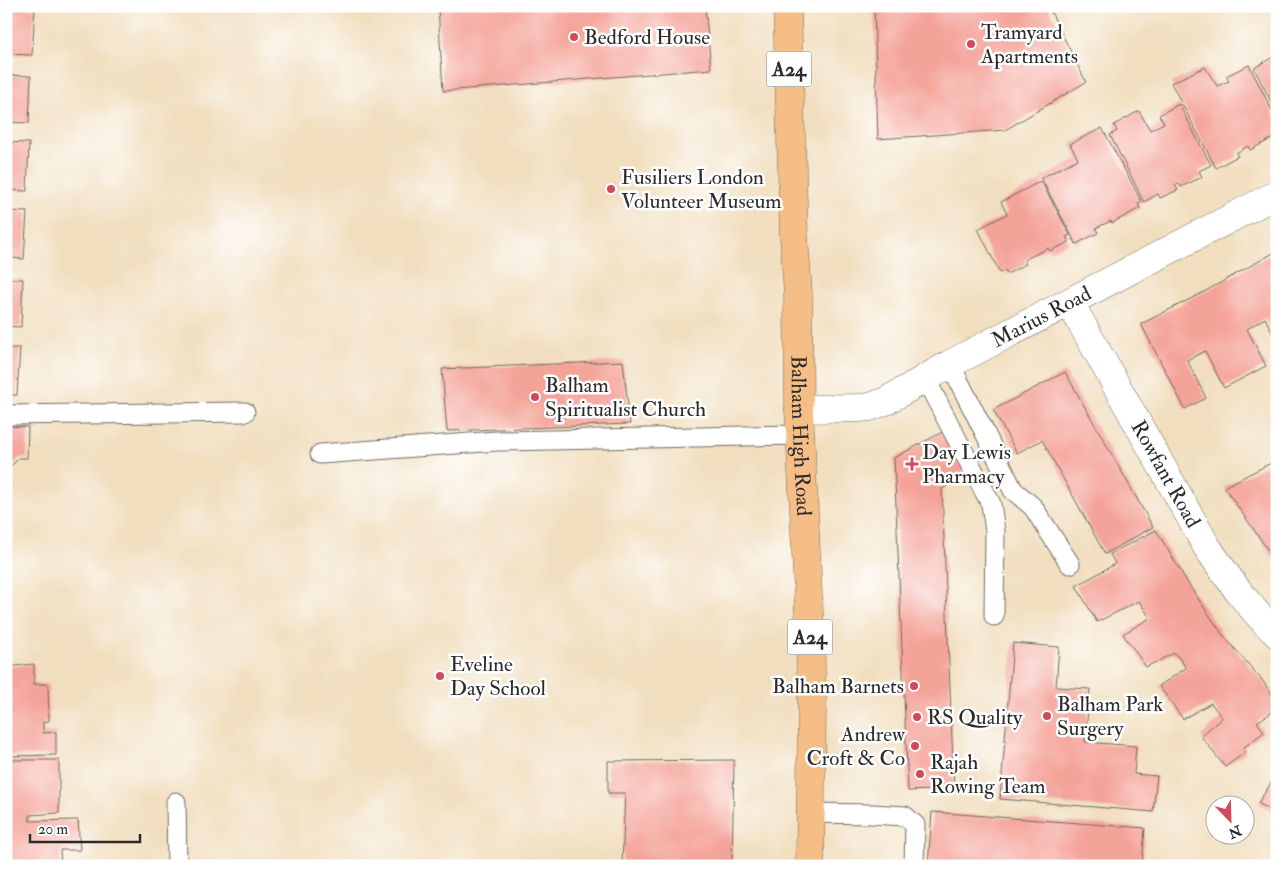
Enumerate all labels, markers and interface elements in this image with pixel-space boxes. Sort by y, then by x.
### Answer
place label: Tramyard Apartments [980,19,1078,70]
place label: Bedford House [584,24,710,51]
marker: Bedford House [568,31,580,43]
marker: Tramyard Apartments [965,38,977,50]
road number: A24 [766,52,812,86]
place label: Fusiliers London Volunteer Museum [621,164,782,215]
marker: Fusiliers London Volunteer Museum [605,183,617,195]
street label: Marius Road [987,279,1096,354]
street label: Balham High Road [785,355,818,517]
place label: Balham Spiritualist Church [545,372,706,423]
marker: Balham Spiritualist Church [529,391,541,403]
street label: Rowfant Road [1125,415,1207,533]
place label: Day Lewis Pharmacy [922,439,1011,490]
marker: Day Lewis Pharmacy [906,458,918,470]
road number: A24 [788,620,832,654]
place label: Eveline Day School [450,651,546,702]
marker: Eveline Day School [434,670,446,682]
place label: Balham Barnets [772,673,904,700]
marker: Balham Barnets [908,680,920,692]
place label: Balham Park Surgery [1057,691,1163,742]
place label: RS Quality [927,704,1023,731]
marker: Balham Park Surgery [1041,710,1053,722]
marker: RS Quality [911,711,923,723]
place label: Andrew Croft & Co [806,721,906,772]
marker: Andrew Croft & Co [909,740,921,752]
place label: Rajah Rowing Team [930,749,1046,800]
marker: Rajah Rowing Team [914,768,926,780]
north arrow [1206,794,1256,844]
scale bar [30,812,140,844]
text: 20 m [38,820,68,839]
text: N [1225,821,1245,842]

